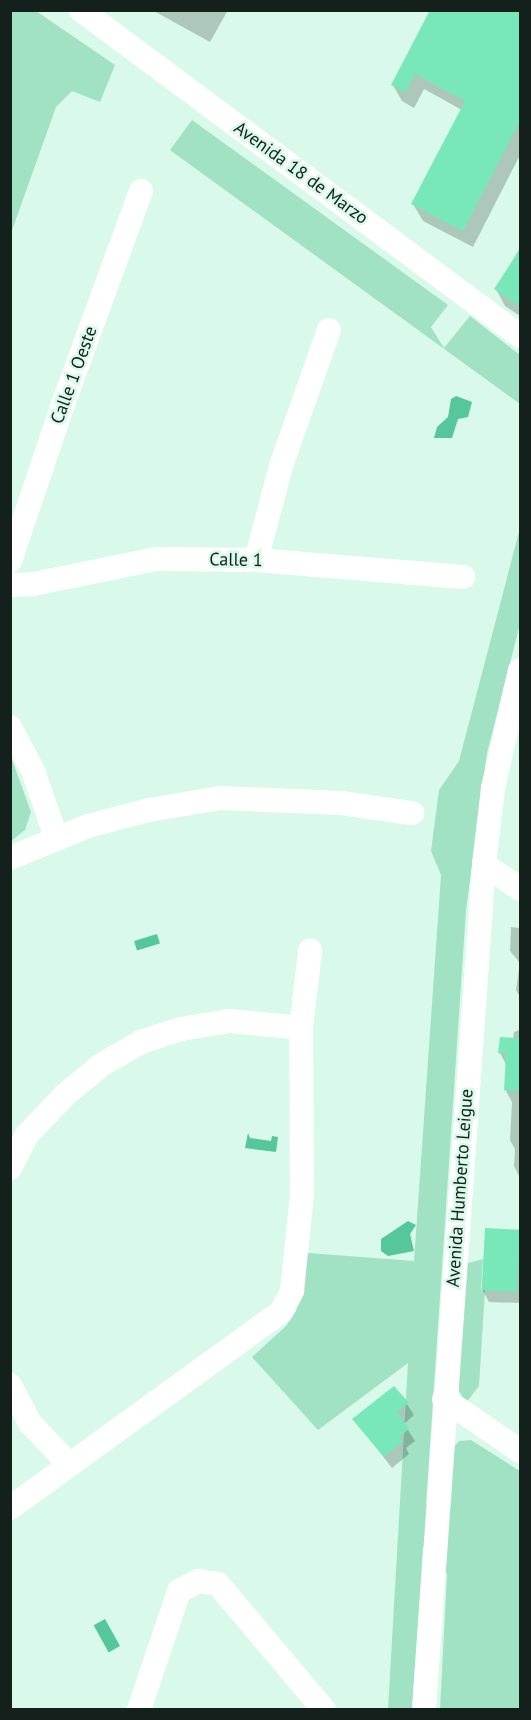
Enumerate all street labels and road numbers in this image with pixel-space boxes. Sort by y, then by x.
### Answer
street label: Avenida 18 de Marzo [230,117,372,229]
street label: Calle 1 Oeste [46,323,102,427]
street label: Calle 1 [209,549,263,571]
street label: Avenida Humberto Leigue [442,1088,478,1288]

